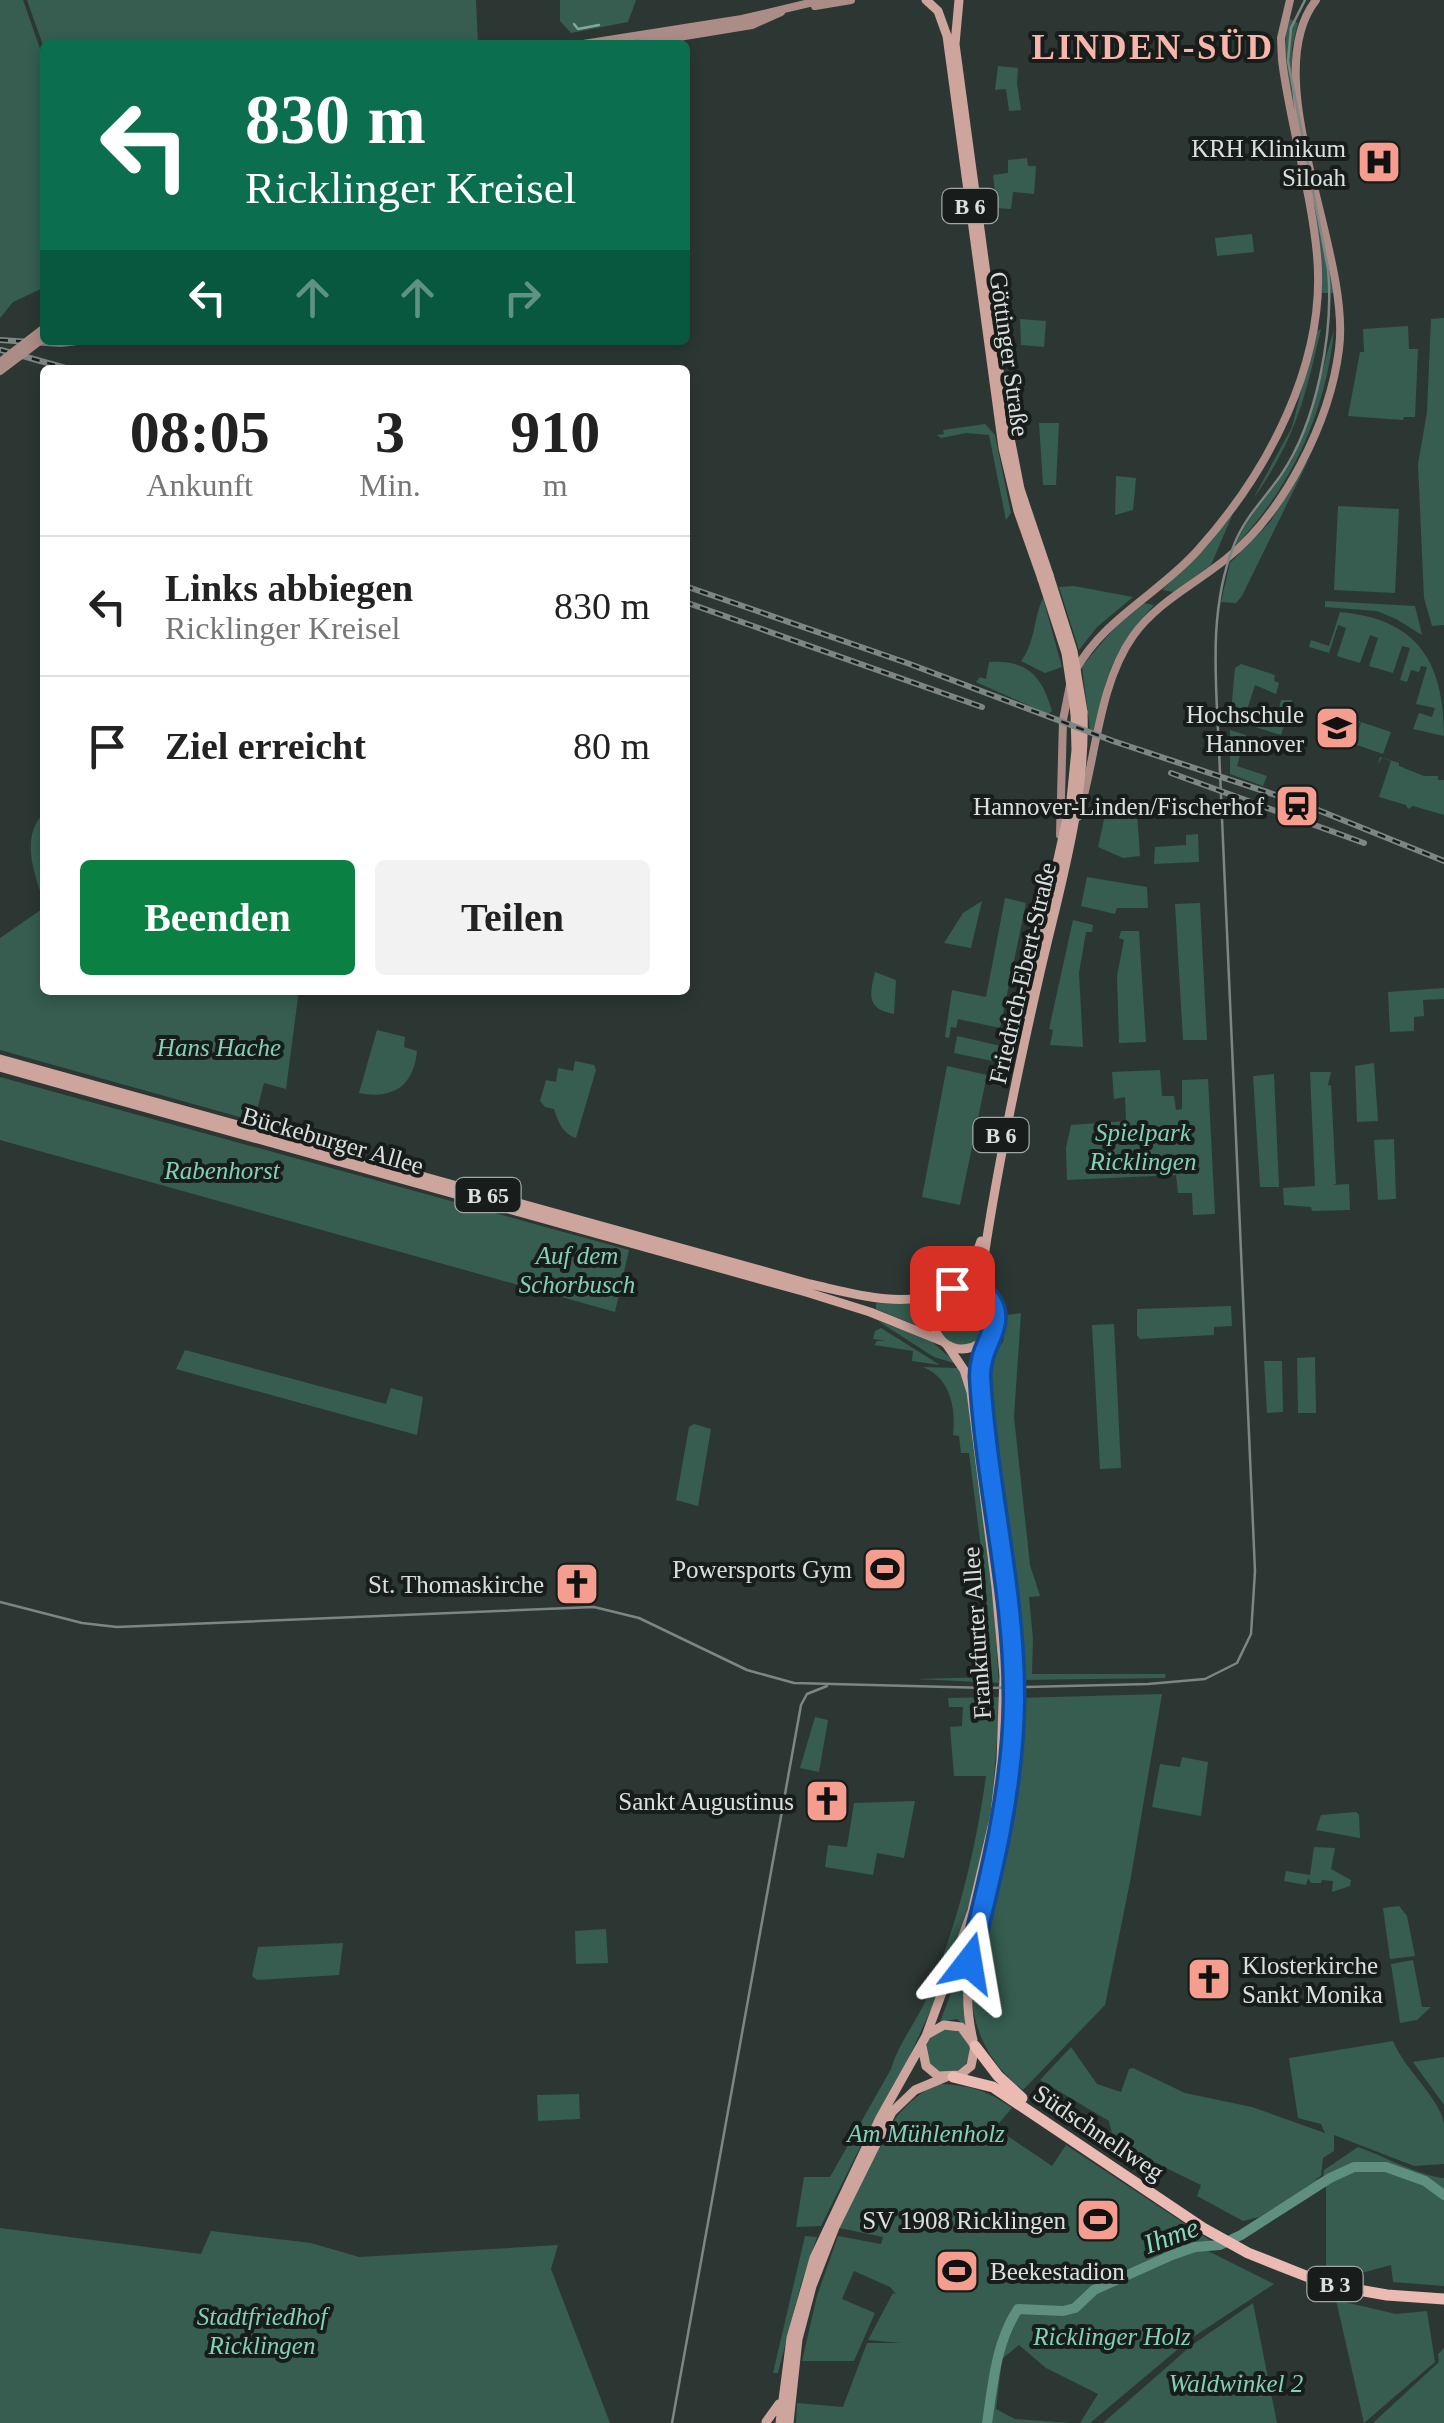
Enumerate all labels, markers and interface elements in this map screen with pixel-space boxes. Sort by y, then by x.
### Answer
district label: LINDEN-SÜD [1032,28,1274,67]
icon: left [80,80,210,210]
text: 830 m [245,81,426,158]
place label: KRH Klinikum Siloah [1191,135,1347,191]
hospital icon: KRH Klinikum Siloah [1356,139,1402,185]
text: Ricklinger Kreisel [245,163,576,213]
road number: B 6 [942,189,998,223]
icon: left [180,270,235,325]
icon: ahead [285,270,340,325]
icon: ahead [390,270,445,325]
icon: right [495,270,550,325]
street label: Göttinger Straße [985,270,1034,438]
text: 08:05 [130,399,270,465]
text: 3 [375,399,405,465]
text: 910 [510,399,600,465]
text: Ankunft [146,467,253,503]
text: Min. [359,467,421,503]
text: m [543,467,568,503]
text: Links abbiegen [165,567,413,609]
icon: left [80,579,135,634]
text: 830 m [554,585,650,627]
text: Ricklinger Kreisel [165,610,400,646]
place label: Hochschule Hannover [1186,701,1305,757]
school or university icon: Hochschule Hannover [1314,705,1360,751]
icon: arrive [80,719,135,774]
text: Ziel erreicht [165,725,366,767]
text: 80 m [573,725,650,767]
station icon: Hannover-Linden/Fischerhof [1274,783,1320,829]
place label: Hannover-Linden/Fischerhof [973,793,1265,820]
button: Beenden [80,860,355,975]
button: Teilen [375,860,650,975]
street label: Friedrich-Ebert-Straße [984,860,1061,1086]
park label: Hans Hache [156,1034,281,1061]
street label: Bückeburger Allee [239,1102,427,1179]
road number: B 6 [974,1118,1028,1152]
park label: Spielpark Ricklingen [1089,1119,1196,1175]
park label: Rabenhorst [163,1157,281,1184]
road number: B 65 [456,1178,520,1212]
park label: Auf dem Schorbusch [519,1242,635,1298]
pin [910,1246,995,1331]
icon: arrive [925,1261,980,1316]
sports icon: Powersports Gym [862,1546,908,1592]
street label: Frankfurter Allee [957,1546,996,1720]
place label: Powersports Gym [672,1556,853,1583]
church icon: St. Thomaskirche [554,1561,600,1607]
place label: St. Thomaskirche [368,1571,544,1598]
church icon: Sankt Augustinus [804,1778,850,1824]
place label: Sankt Augustinus [618,1788,794,1815]
position arrow [917,1911,1021,2015]
place label: Klosterkirche Sankt Monika [1242,1952,1383,2008]
church icon: Klosterkirche Sankt Monika [1186,1956,1232,2002]
street label: Südschnellweg [1028,2079,1169,2186]
park label: Am Mühlenholz [845,2120,1005,2147]
sports icon: SV 1908 Ricklingen [1075,2197,1121,2243]
place label: SV 1908 Ricklingen [862,2207,1066,2234]
water label: Ihme [1139,2211,1203,2260]
sports icon: Beekestadion [934,2248,980,2294]
place label: Beekestadion [990,2258,1125,2285]
road number: B 3 [1308,2267,1362,2301]
park label: Stadtfriedhof Ricklingen [197,2303,330,2359]
park label: Ricklinger Holz [1032,2323,1191,2350]
park label: Waldwinkel 2 [1169,2370,1303,2397]

